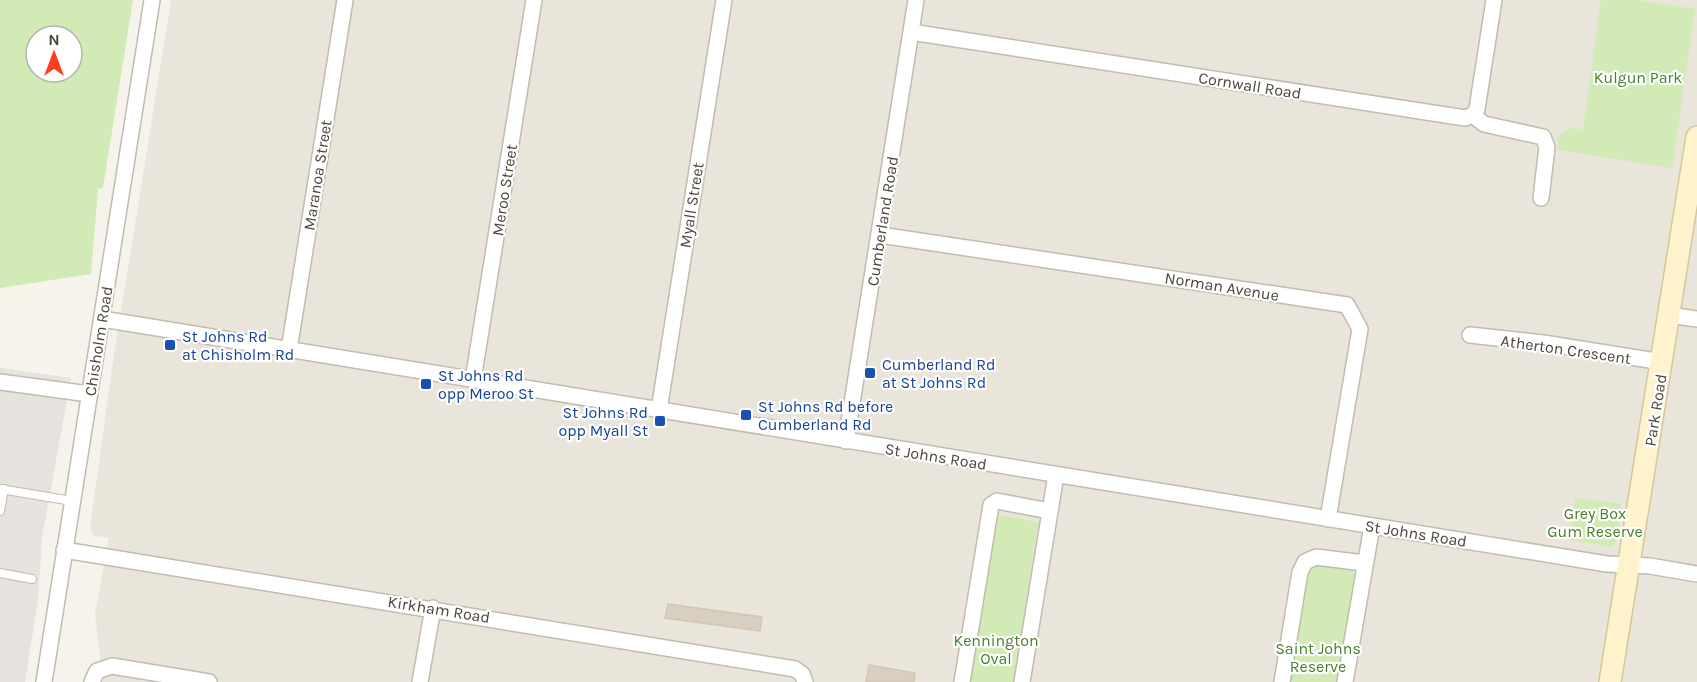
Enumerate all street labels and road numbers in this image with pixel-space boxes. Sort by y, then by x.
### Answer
street label: Cornwall Road [1197,68,1303,103]
street label: Maranoa Street [299,118,336,232]
street label: Meroo Street [488,143,521,237]
street label: Cumberland Road [863,155,902,287]
street label: Myall Street [675,161,708,249]
street label: Norman Avenue [1163,268,1280,305]
street label: Chisholm Road [80,285,117,397]
street label: Atherton Crescent [1500,331,1632,368]
street label: Park Road [1640,372,1671,448]
street label: St Johns Road [884,439,988,474]
street label: St Johns Road [1364,516,1468,551]
street label: Kirkham Road [386,592,491,627]

